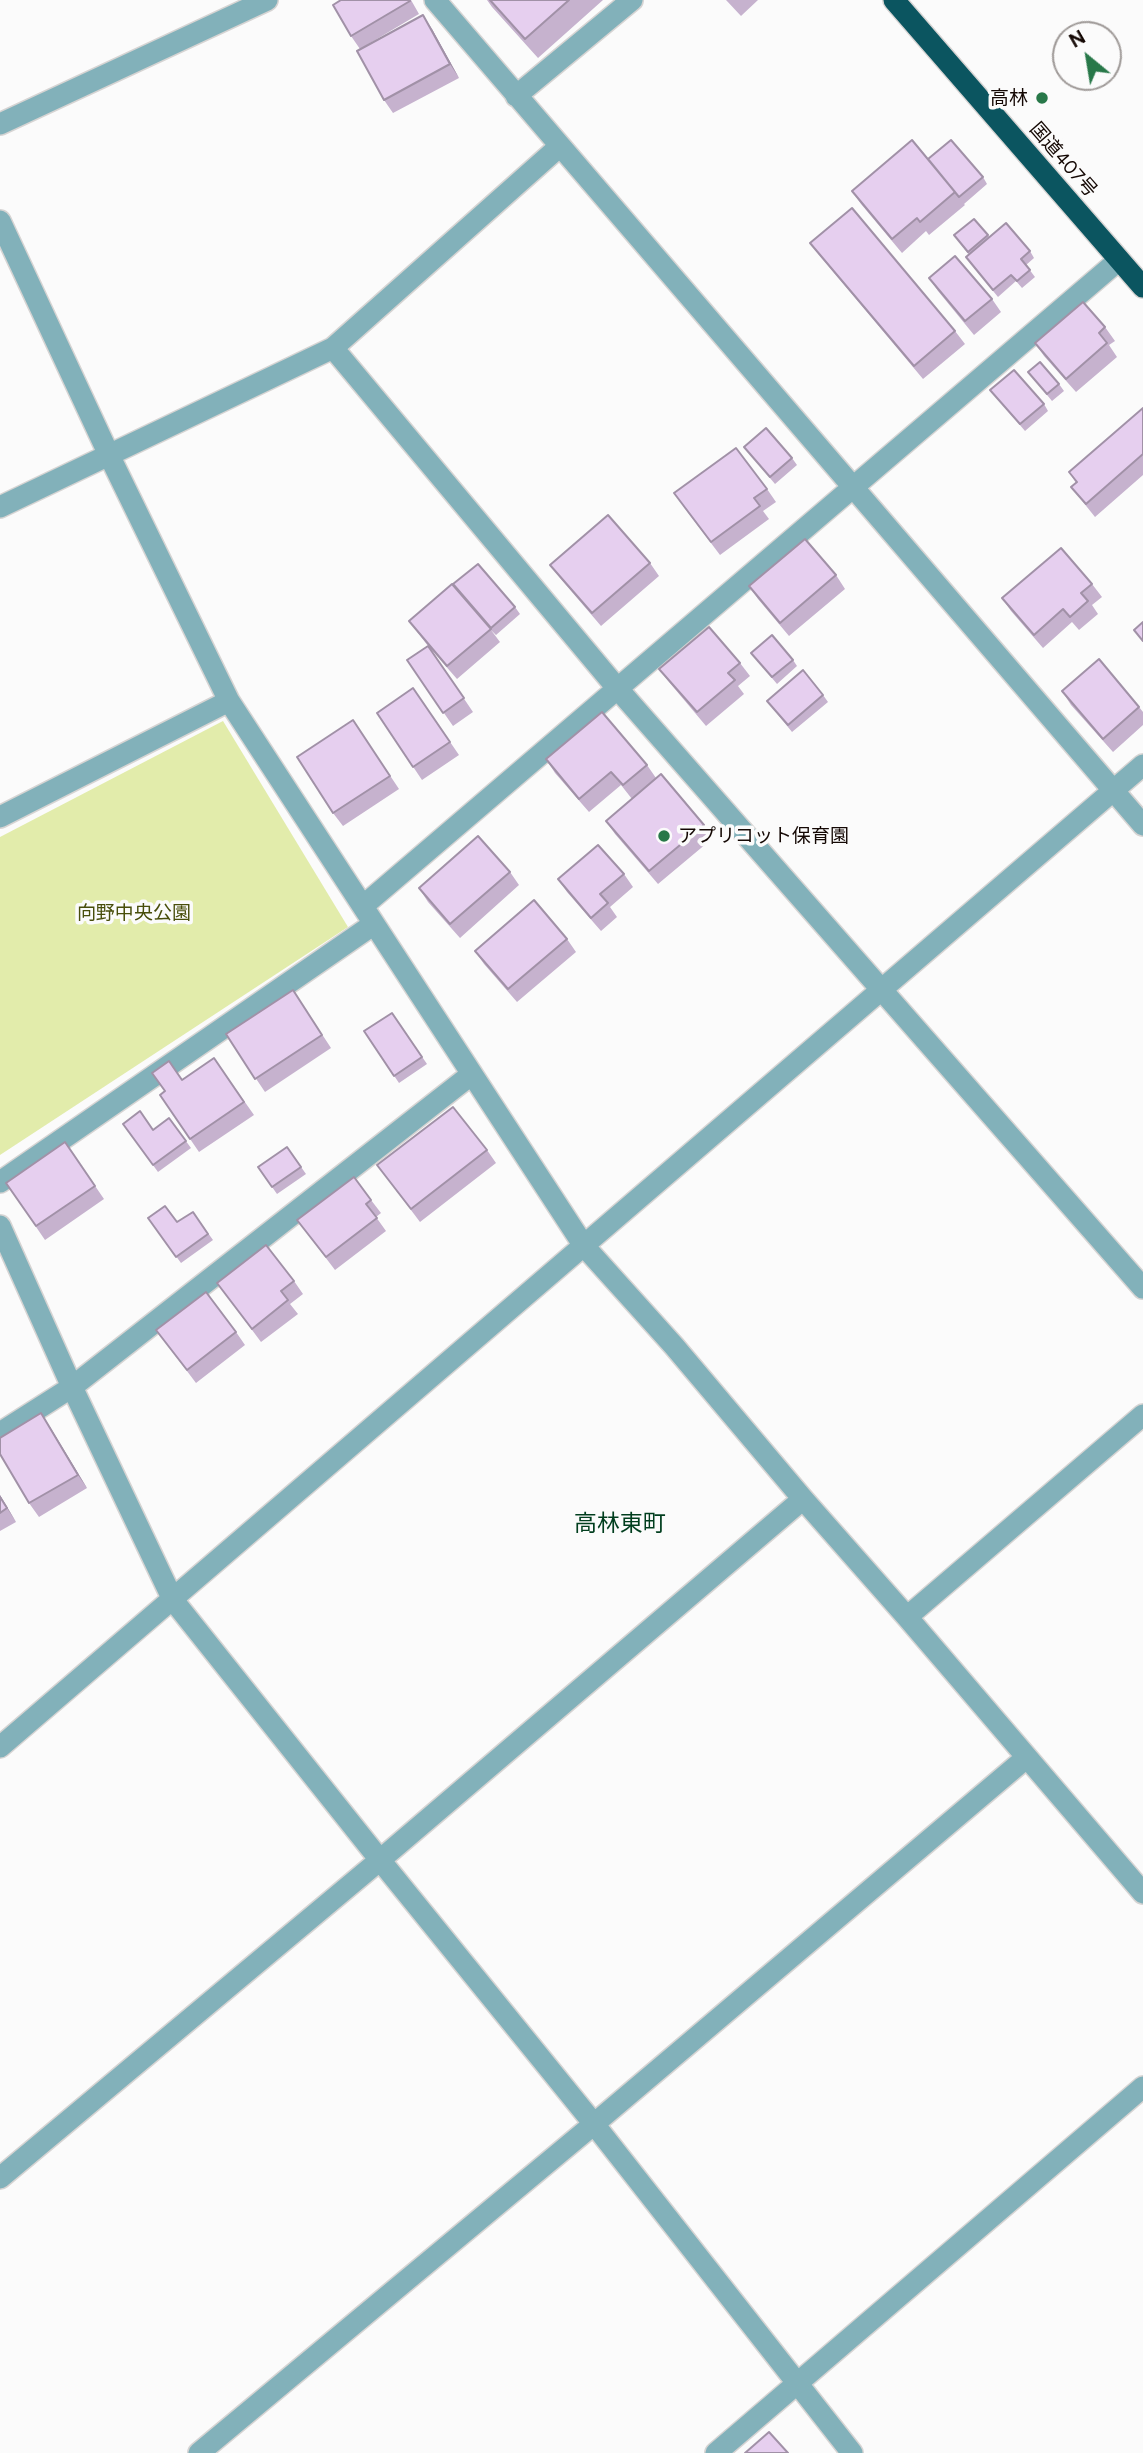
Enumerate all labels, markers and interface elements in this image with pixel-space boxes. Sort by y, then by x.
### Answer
north arrow [1052,21,1122,91]
text: N [1065,25,1089,53]
place label: 高林 [990,87,1028,109]
marker: 高林 [1034,90,1050,106]
street label: 国道407号 [1024,118,1102,202]
place label: アプリコット保育園 [678,825,849,847]
marker: アプリコット保育園 [656,828,672,844]
park label: 向野中央公園 [77,902,191,924]
district label: 高林東町 [574,1510,666,1538]

